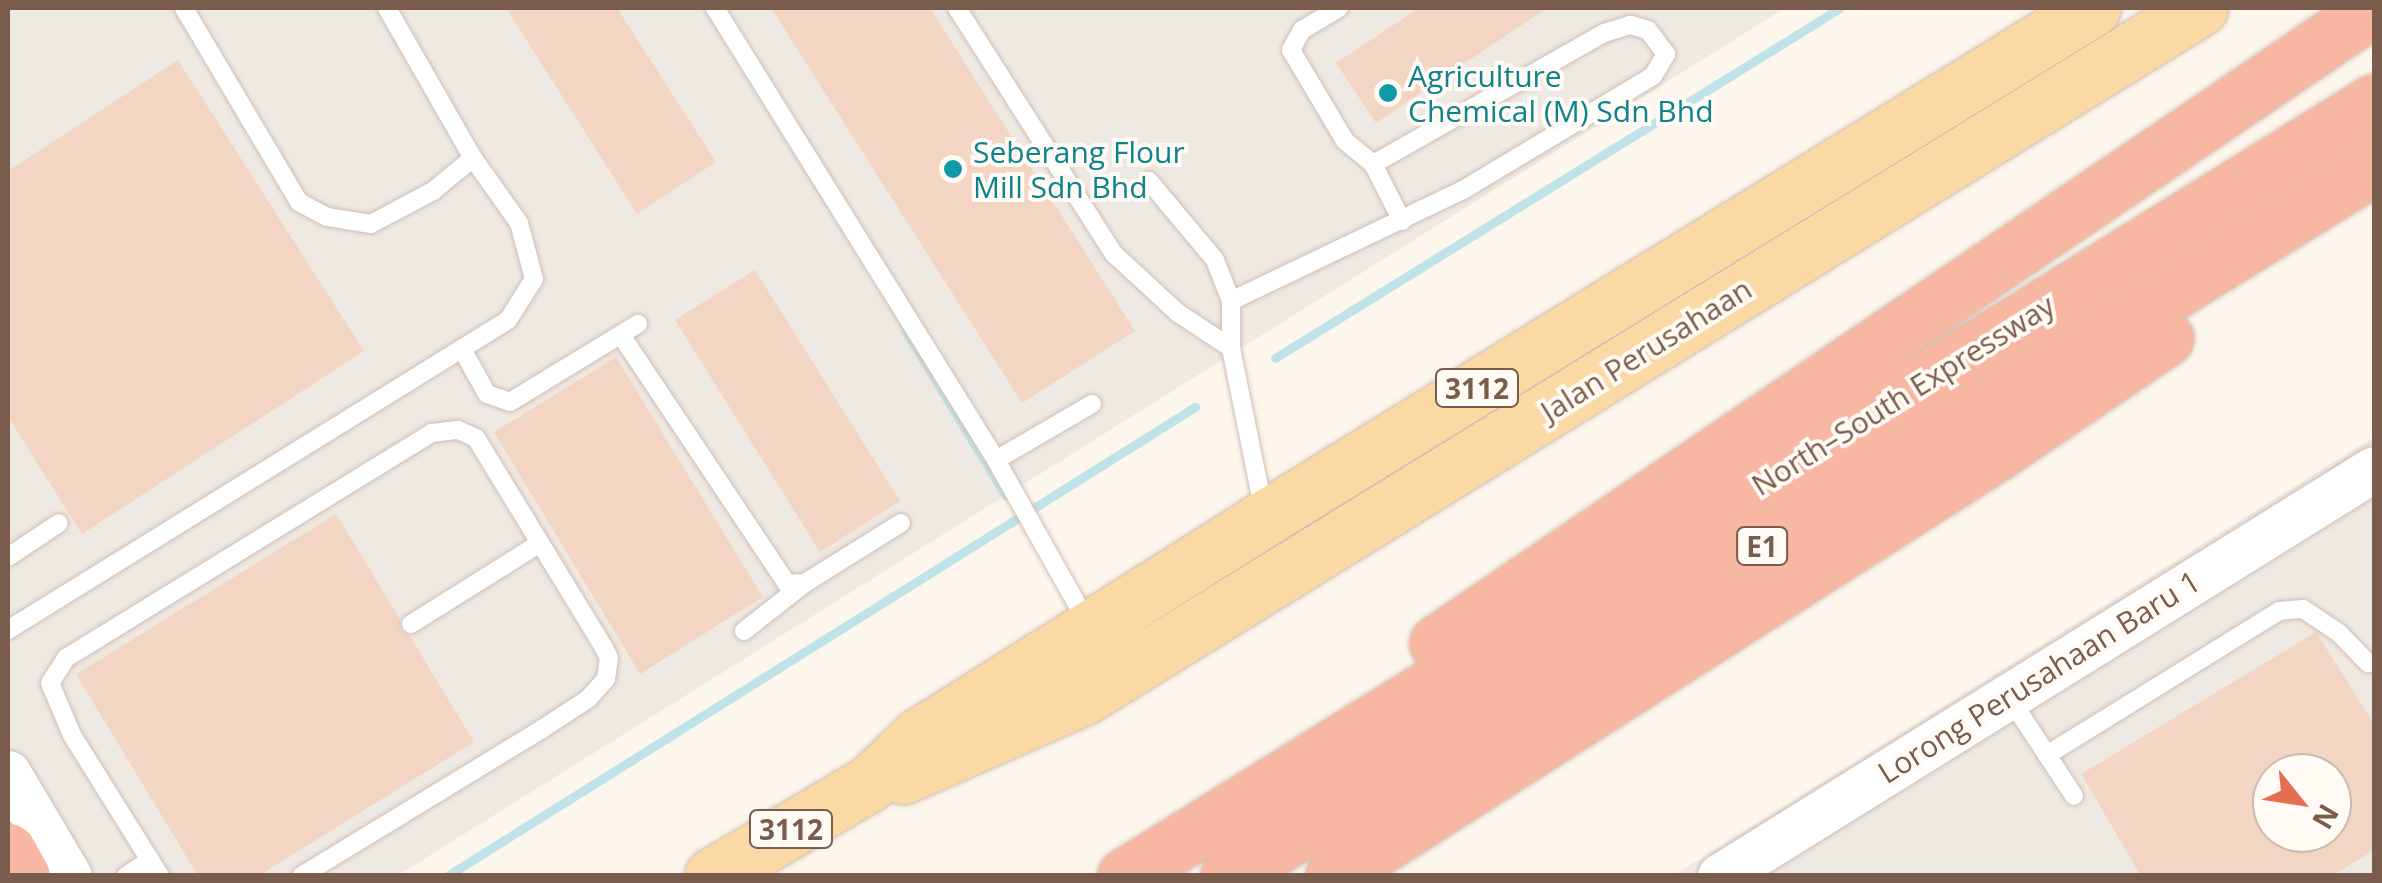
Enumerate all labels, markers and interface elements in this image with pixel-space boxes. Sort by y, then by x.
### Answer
place label: Agriculture Chemical (M) Sdn Bhd [1408,58,1713,128]
marker: Agriculture Chemical (M) Sdn Bhd [1377,82,1399,104]
place label: Seberang Flour Mill Sdn Bhd [973,134,1185,204]
marker: Seberang Flour Mill Sdn Bhd [942,158,964,180]
street label: Jalan Perusahaan [1534,271,1758,429]
street label: North–South Expressway [1745,287,2061,503]
road number: 3112 [1434,365,1520,411]
road number: E1 [1734,523,1790,569]
street label: Lorong Perusahaan Baru 1 [1871,563,2207,791]
north arrow [2252,753,2352,853]
text: N [2304,798,2348,836]
road number: 3112 [748,806,834,852]

